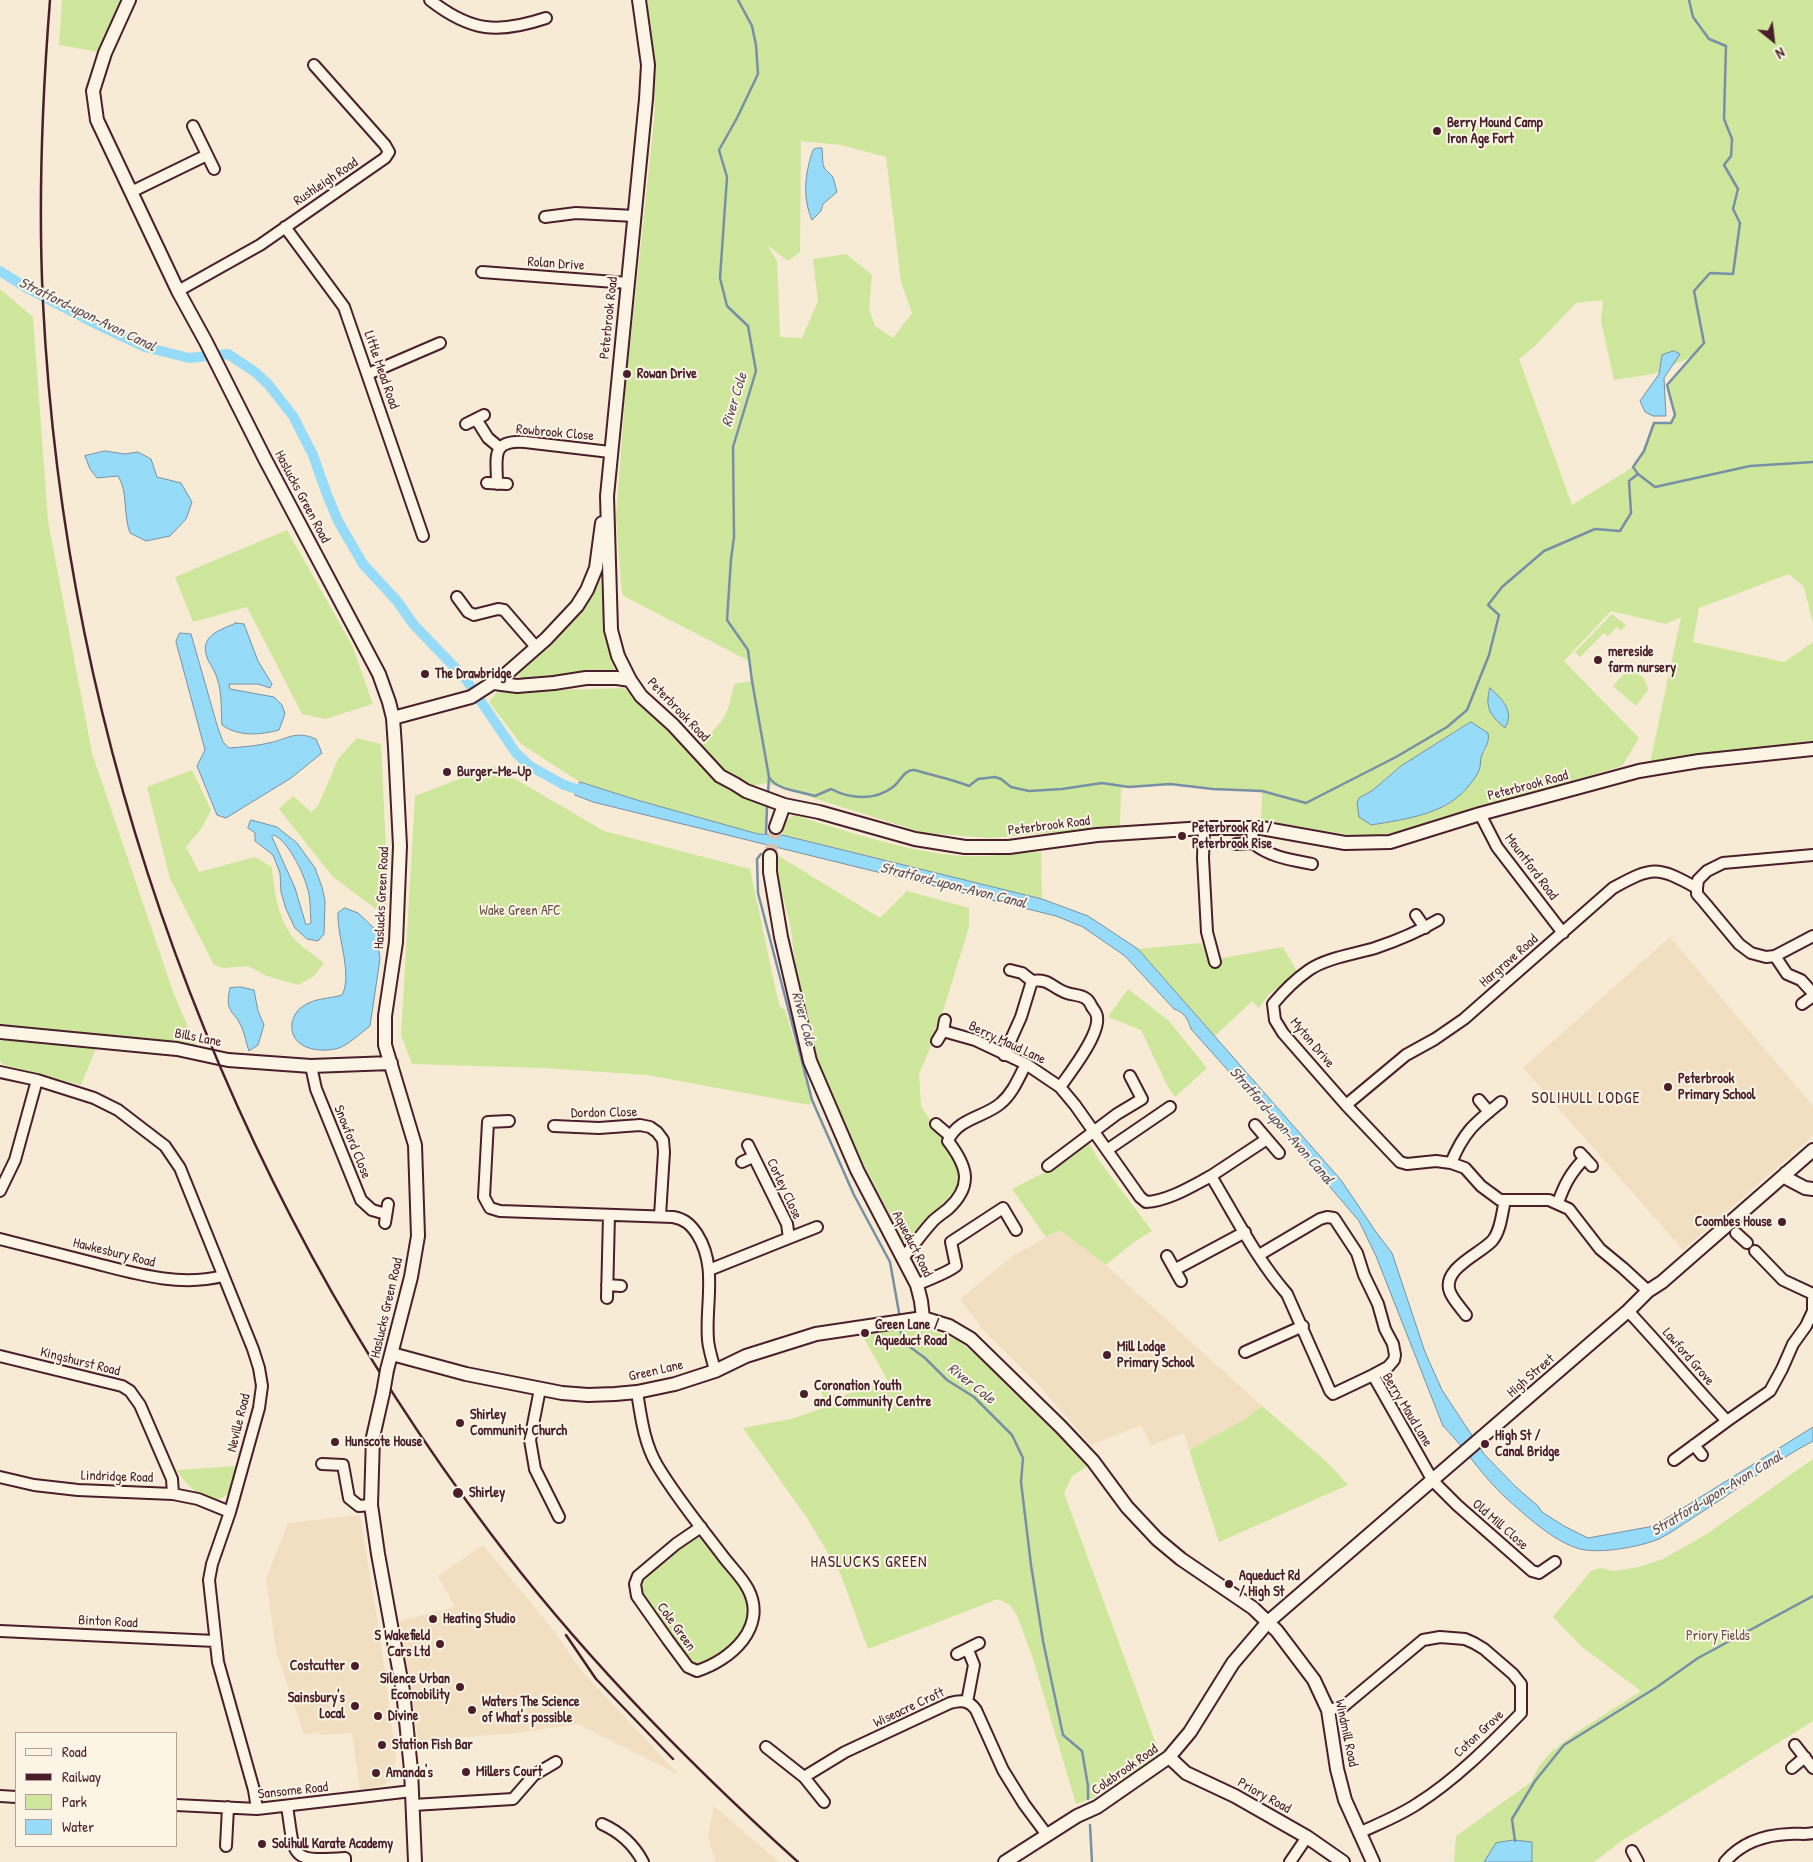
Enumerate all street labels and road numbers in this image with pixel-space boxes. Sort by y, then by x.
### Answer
street label: Rushleigh Road [291,154,361,210]
street label: Rolan Drive [527,254,585,274]
street label: Peterbrook Road [596,276,622,360]
street label: Little Mead Road [360,329,402,411]
street label: Rowbrook Close [515,421,595,445]
street label: Haslucks Green Road [271,448,333,546]
street label: Peterbrook Road [643,674,713,746]
street label: Peterbrook Road [1486,767,1570,805]
street label: Peterbrook Road [1007,813,1091,839]
street label: Mountford Road [1501,831,1561,903]
street label: Haslucks Green Road [371,846,393,950]
street label: Hargrave Road [1476,931,1542,991]
street label: Myton Drive [1286,1014,1338,1072]
street label: Berry Maud Lane [966,1018,1048,1068]
street label: Bills Lane [173,1025,223,1051]
street label: Snowford Close [330,1103,374,1181]
street label: Dordon Close [571,1104,637,1122]
street label: Corley Close [763,1156,805,1222]
street label: Aqueduct Road [888,1208,936,1280]
street label: Hawkesbury Road [71,1235,157,1271]
street label: Haslucks Green Road [367,1256,407,1360]
street label: Lawford Grove [1658,1325,1718,1389]
street label: Kingshurst Road [38,1344,122,1380]
street label: High Street [1504,1351,1558,1401]
street label: Green Lane [627,1357,685,1385]
street label: Berry Maud Lane [1378,1370,1436,1450]
street label: Neville Road [224,1392,254,1454]
street label: Lindridge Road [81,1467,153,1487]
street label: Old Mill Close [1468,1496,1532,1554]
street label: Cole Green [653,1600,699,1654]
street label: Binton Road [78,1612,138,1632]
street label: Wiseacre Croft [871,1684,947,1732]
street label: Windmill Road [1331,1698,1361,1768]
street label: Coton Grove [1451,1707,1507,1761]
street label: Colebrook Road [1089,1741,1161,1799]
street label: Priory Road [1234,1775,1294,1817]
street label: Sansome Road [257,1779,329,1803]

